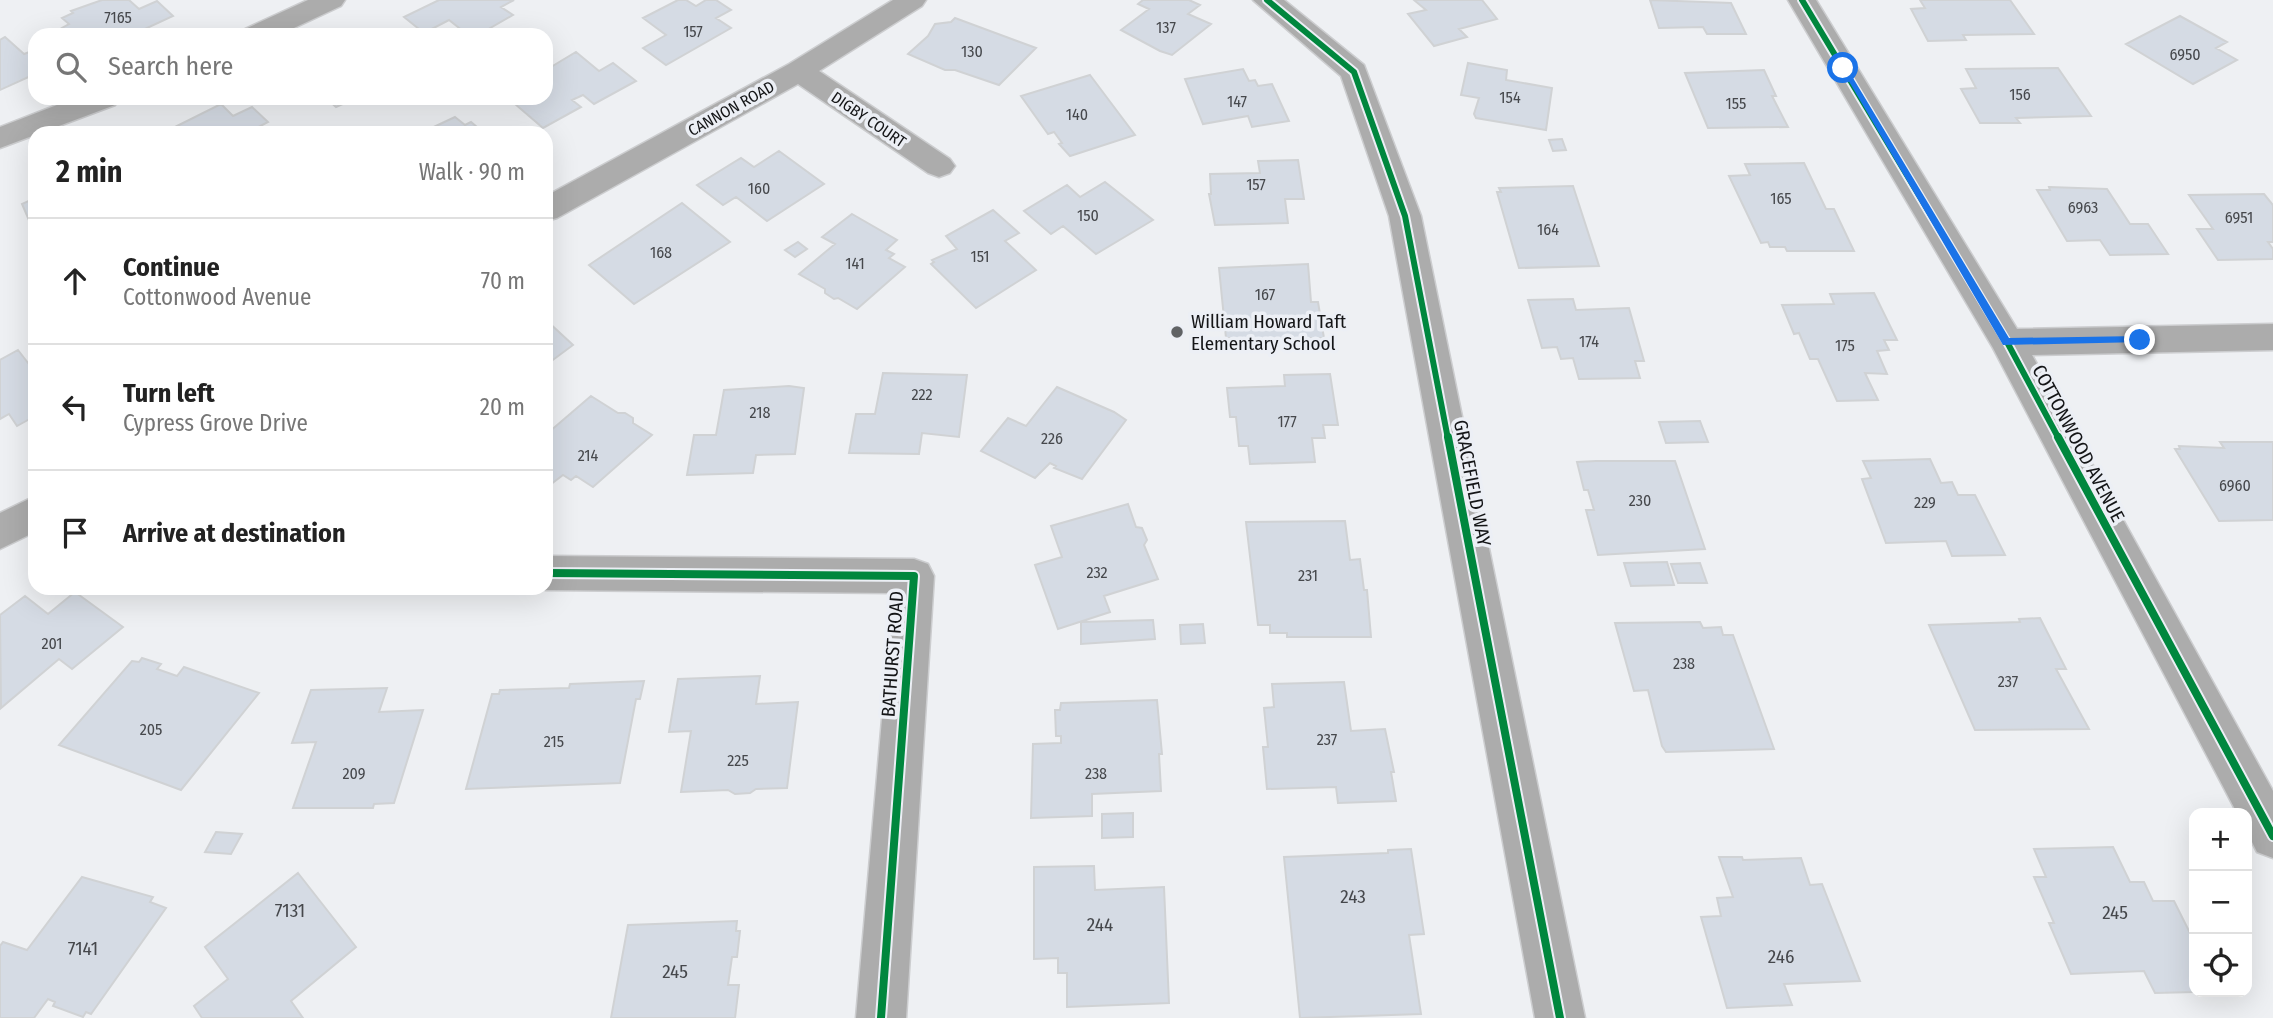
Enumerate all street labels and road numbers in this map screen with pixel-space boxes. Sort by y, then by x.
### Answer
street label: CANNON ROAD [685,77,778,140]
street label: DIGBY COURT [828,88,910,152]
street label: COTTONWOOD AVENUE [2027,361,2130,526]
street label: GRACEFIELD WAY [1449,418,1496,549]
street label: BATHURST ROAD [877,590,908,718]

